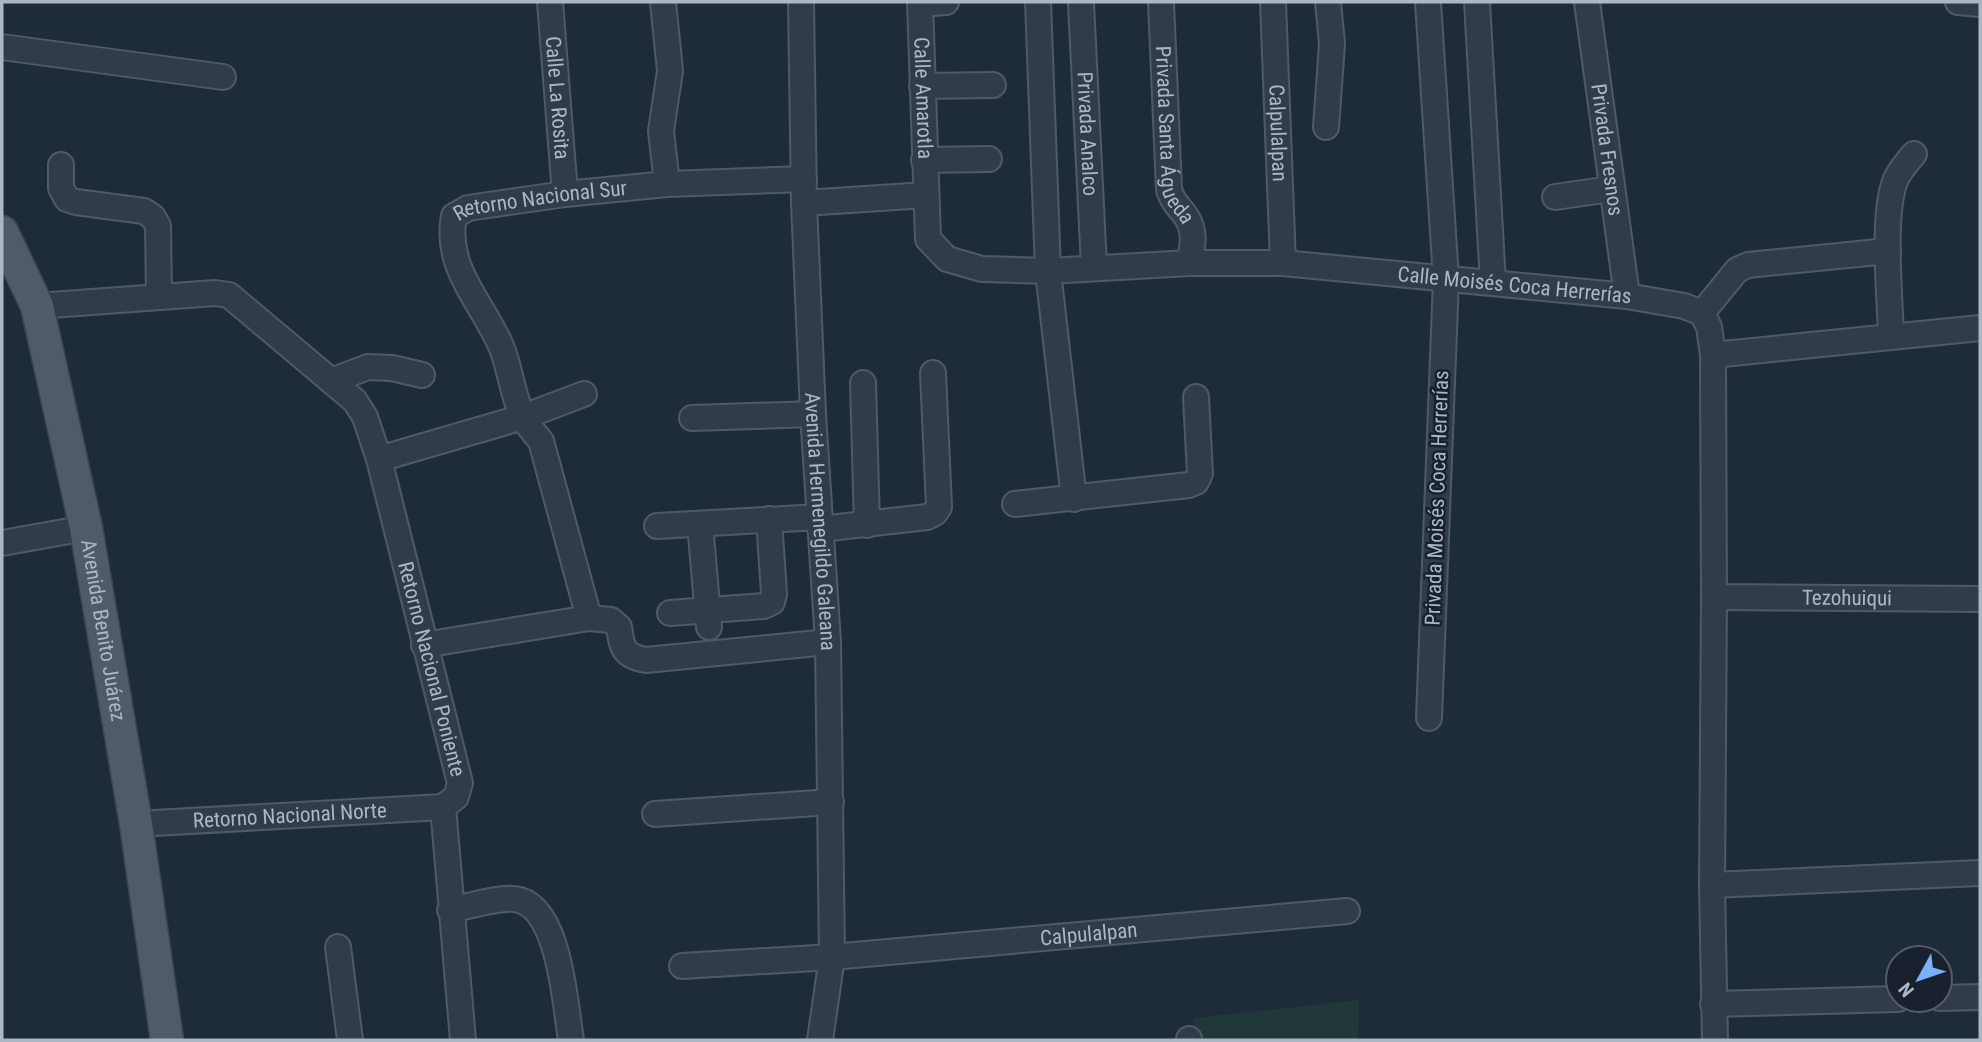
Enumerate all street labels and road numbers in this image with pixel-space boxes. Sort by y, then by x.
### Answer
street label: Calle La Rosita [541,35,574,160]
street label: Calle Amarotla [909,36,937,159]
street label: Privada Santa Águeda [1151,45,1200,228]
street label: Privada Analco [1072,71,1102,197]
street label: Privada Fresnos [1586,82,1628,217]
street label: Calpulalpan [1264,84,1292,182]
street label: Retorno Nacional Sur [449,176,628,226]
street label: Calle Moisés Coca Herrerías [1397,262,1633,308]
street label: Privada Moisés Coca Herrerías [1421,370,1453,626]
street label: Avenida Hermenegildo Galeana [800,392,840,651]
street label: Avenida Benito Juárez [76,538,130,723]
street label: Retorno Nacional Poniente [393,559,470,779]
street label: Tezohuiqui [1802,586,1892,610]
street label: Retorno Nacional Norte [192,798,387,833]
street label: Calpulalpan [1039,918,1138,950]

